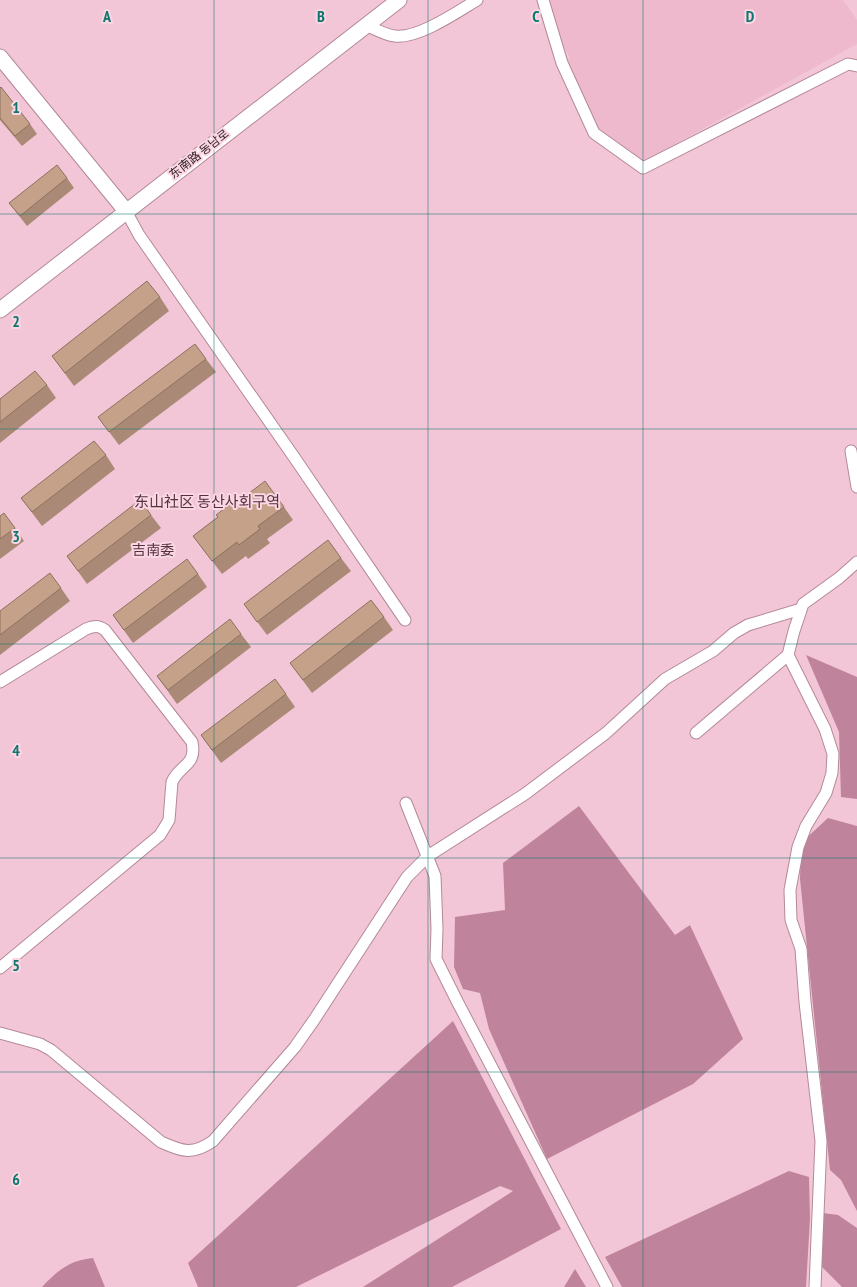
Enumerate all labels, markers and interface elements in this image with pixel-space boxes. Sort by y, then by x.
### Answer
text: A [102,6,112,26]
text: B [317,6,325,26]
text: C [532,6,540,26]
text: D [746,6,755,26]
text: 1 [12,97,20,117]
street label: 东南路 동남로 [166,126,232,182]
text: 2 [12,311,20,331]
district label: 东山社区 동산사회구역 [134,492,280,511]
text: 3 [12,526,20,546]
district label: 吉南委 [132,541,174,559]
text: 4 [12,740,20,760]
text: 5 [12,955,20,975]
text: 6 [12,1169,20,1189]

